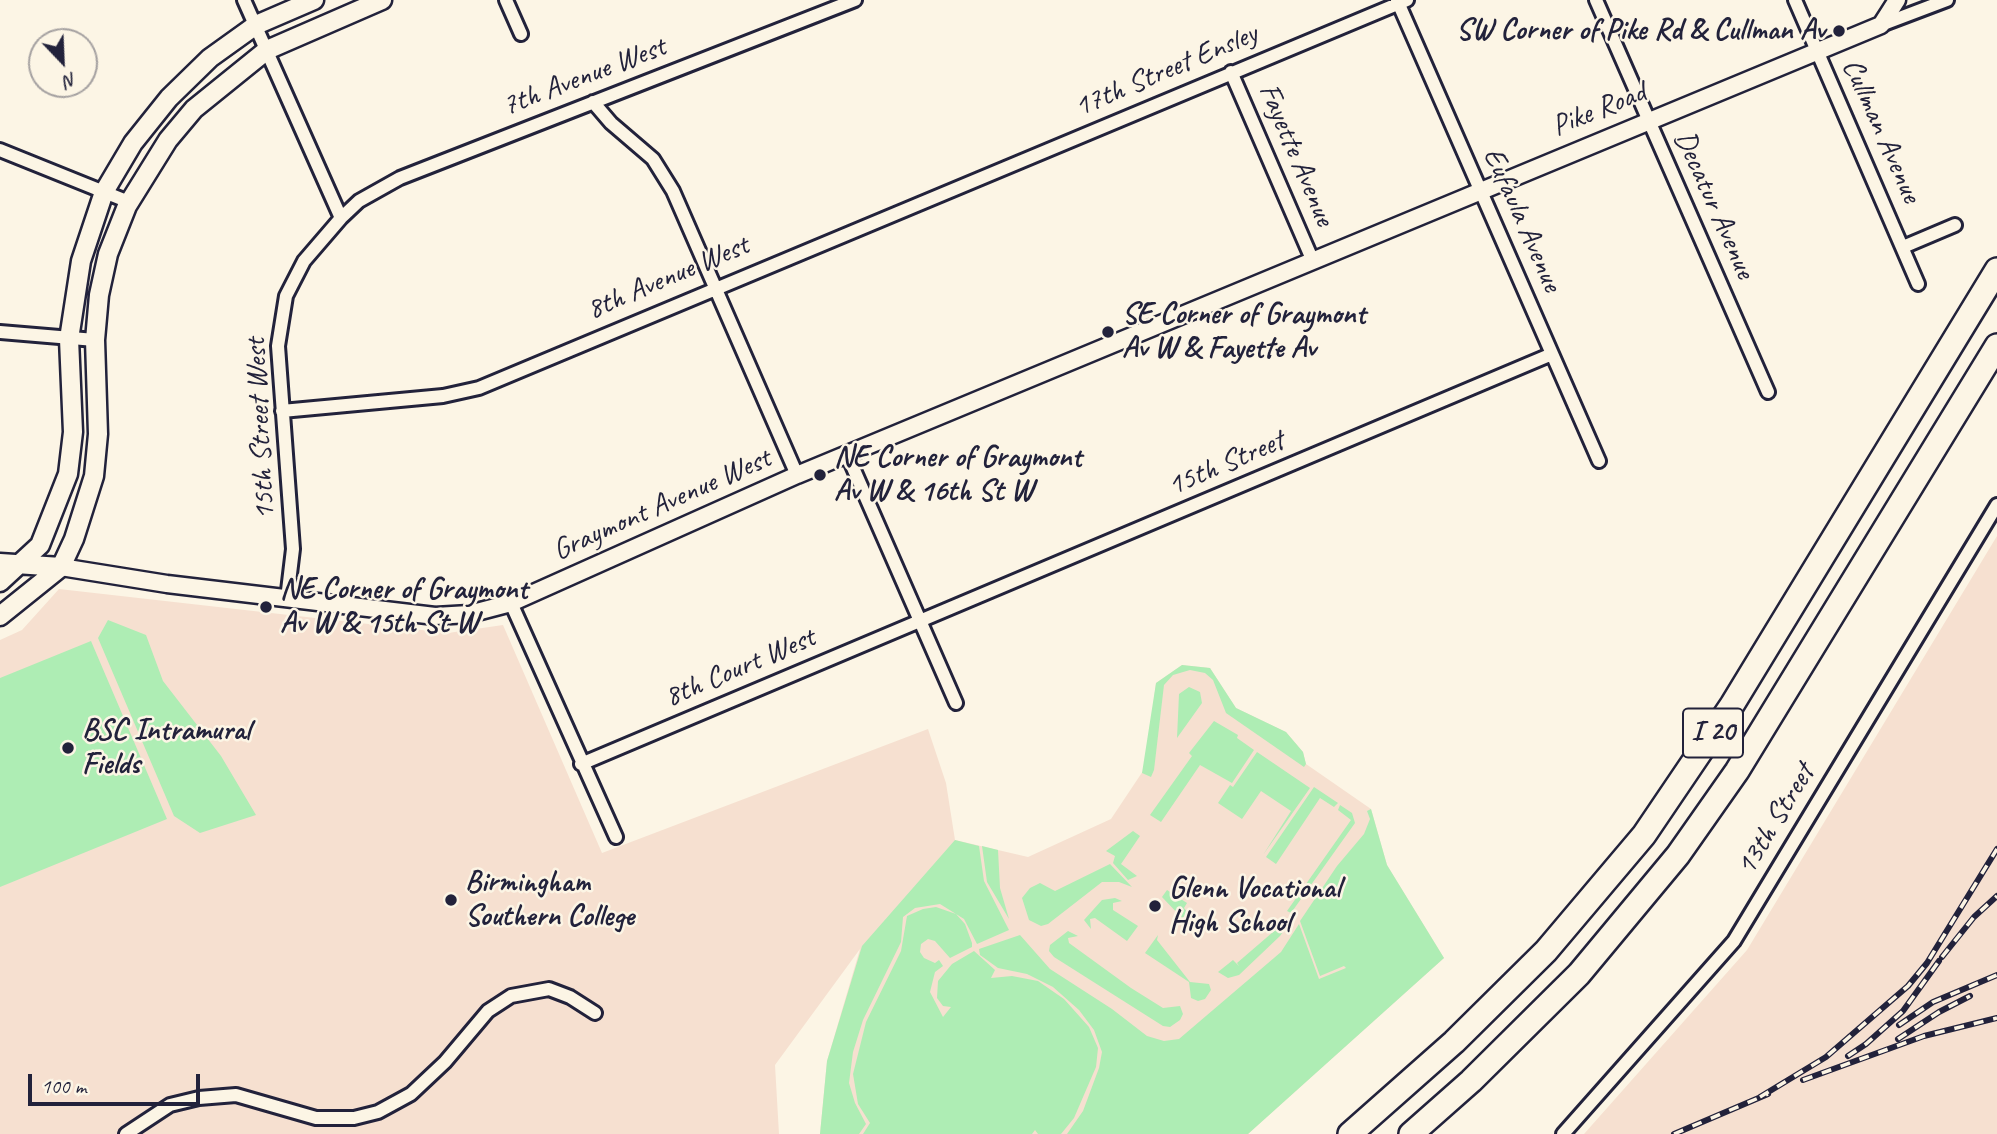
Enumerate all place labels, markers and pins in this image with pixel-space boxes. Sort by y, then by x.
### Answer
place label: SW Corner of Pike Rd & Cullman Av [1456,13,1825,49]
marker: SW Corner of Pike Rd & Cullman Av [1831,23,1847,39]
place label: SE Corner of Graymont Av W & Fayette Av [1122,297,1365,368]
marker: SE Corner of Graymont Av W & Fayette Av [1100,324,1116,340]
place label: NE Corner of Graymont Av W & 16th St W [834,440,1081,510]
marker: NE Corner of Graymont Av W & 16th St W [812,467,828,483]
place label: NE Corner of Graymont Av W & 15th St W [280,572,527,642]
marker: NE Corner of Graymont Av W & 15th St W [258,599,274,615]
place label: BSC Intramural Fields [82,713,250,784]
marker: BSC Intramural Fields [60,740,76,756]
place label: Birmingham Southern College [465,865,634,936]
place label: Glenn Vocational High School [1169,871,1340,942]
marker: Birmingham Southern College [443,892,459,908]
marker: Glenn Vocational High School [1147,898,1163,914]

